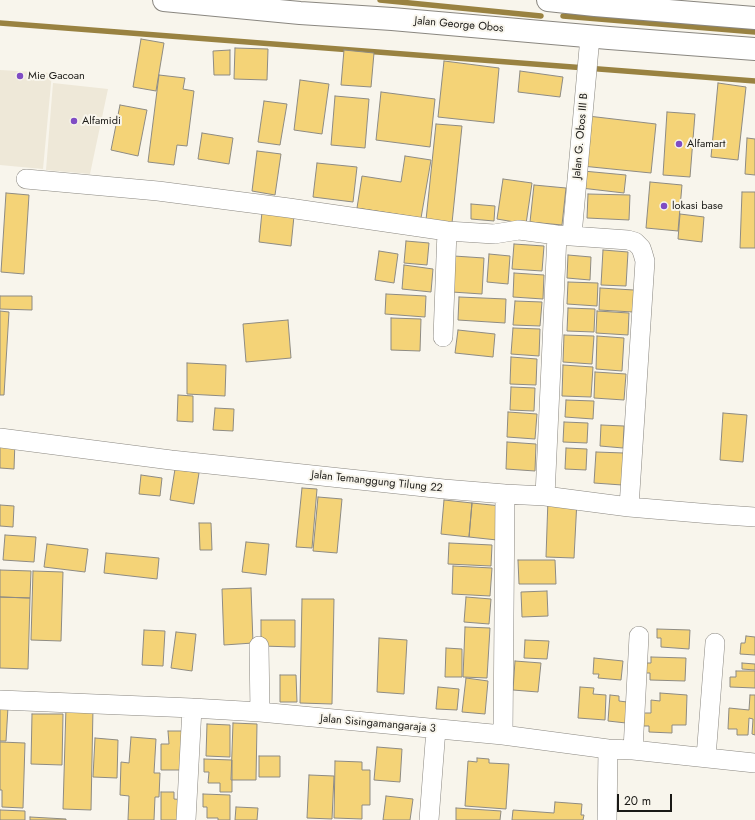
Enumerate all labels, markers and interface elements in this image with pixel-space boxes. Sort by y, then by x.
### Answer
street label: Jalan George Obos [414,15,504,35]
place label: Mie Gacoan [28,69,85,83]
marker: Mie Gacoan [15,71,25,81]
street label: Jalan G. Obos III B [571,93,591,179]
place label: Alfamidi [82,114,121,128]
marker: Alfamidi [69,116,79,126]
place label: Alfamart [687,137,726,151]
marker: Alfamart [674,139,684,149]
place label: lokasi base [672,199,723,213]
marker: lokasi base [659,201,669,211]
street label: Jalan Temanggung Tilung 22 [311,469,443,495]
street label: Jalan Sisingamangaraja 3 [320,712,436,736]
scale bar [619,786,674,812]
text: 20 m [624,792,651,810]

